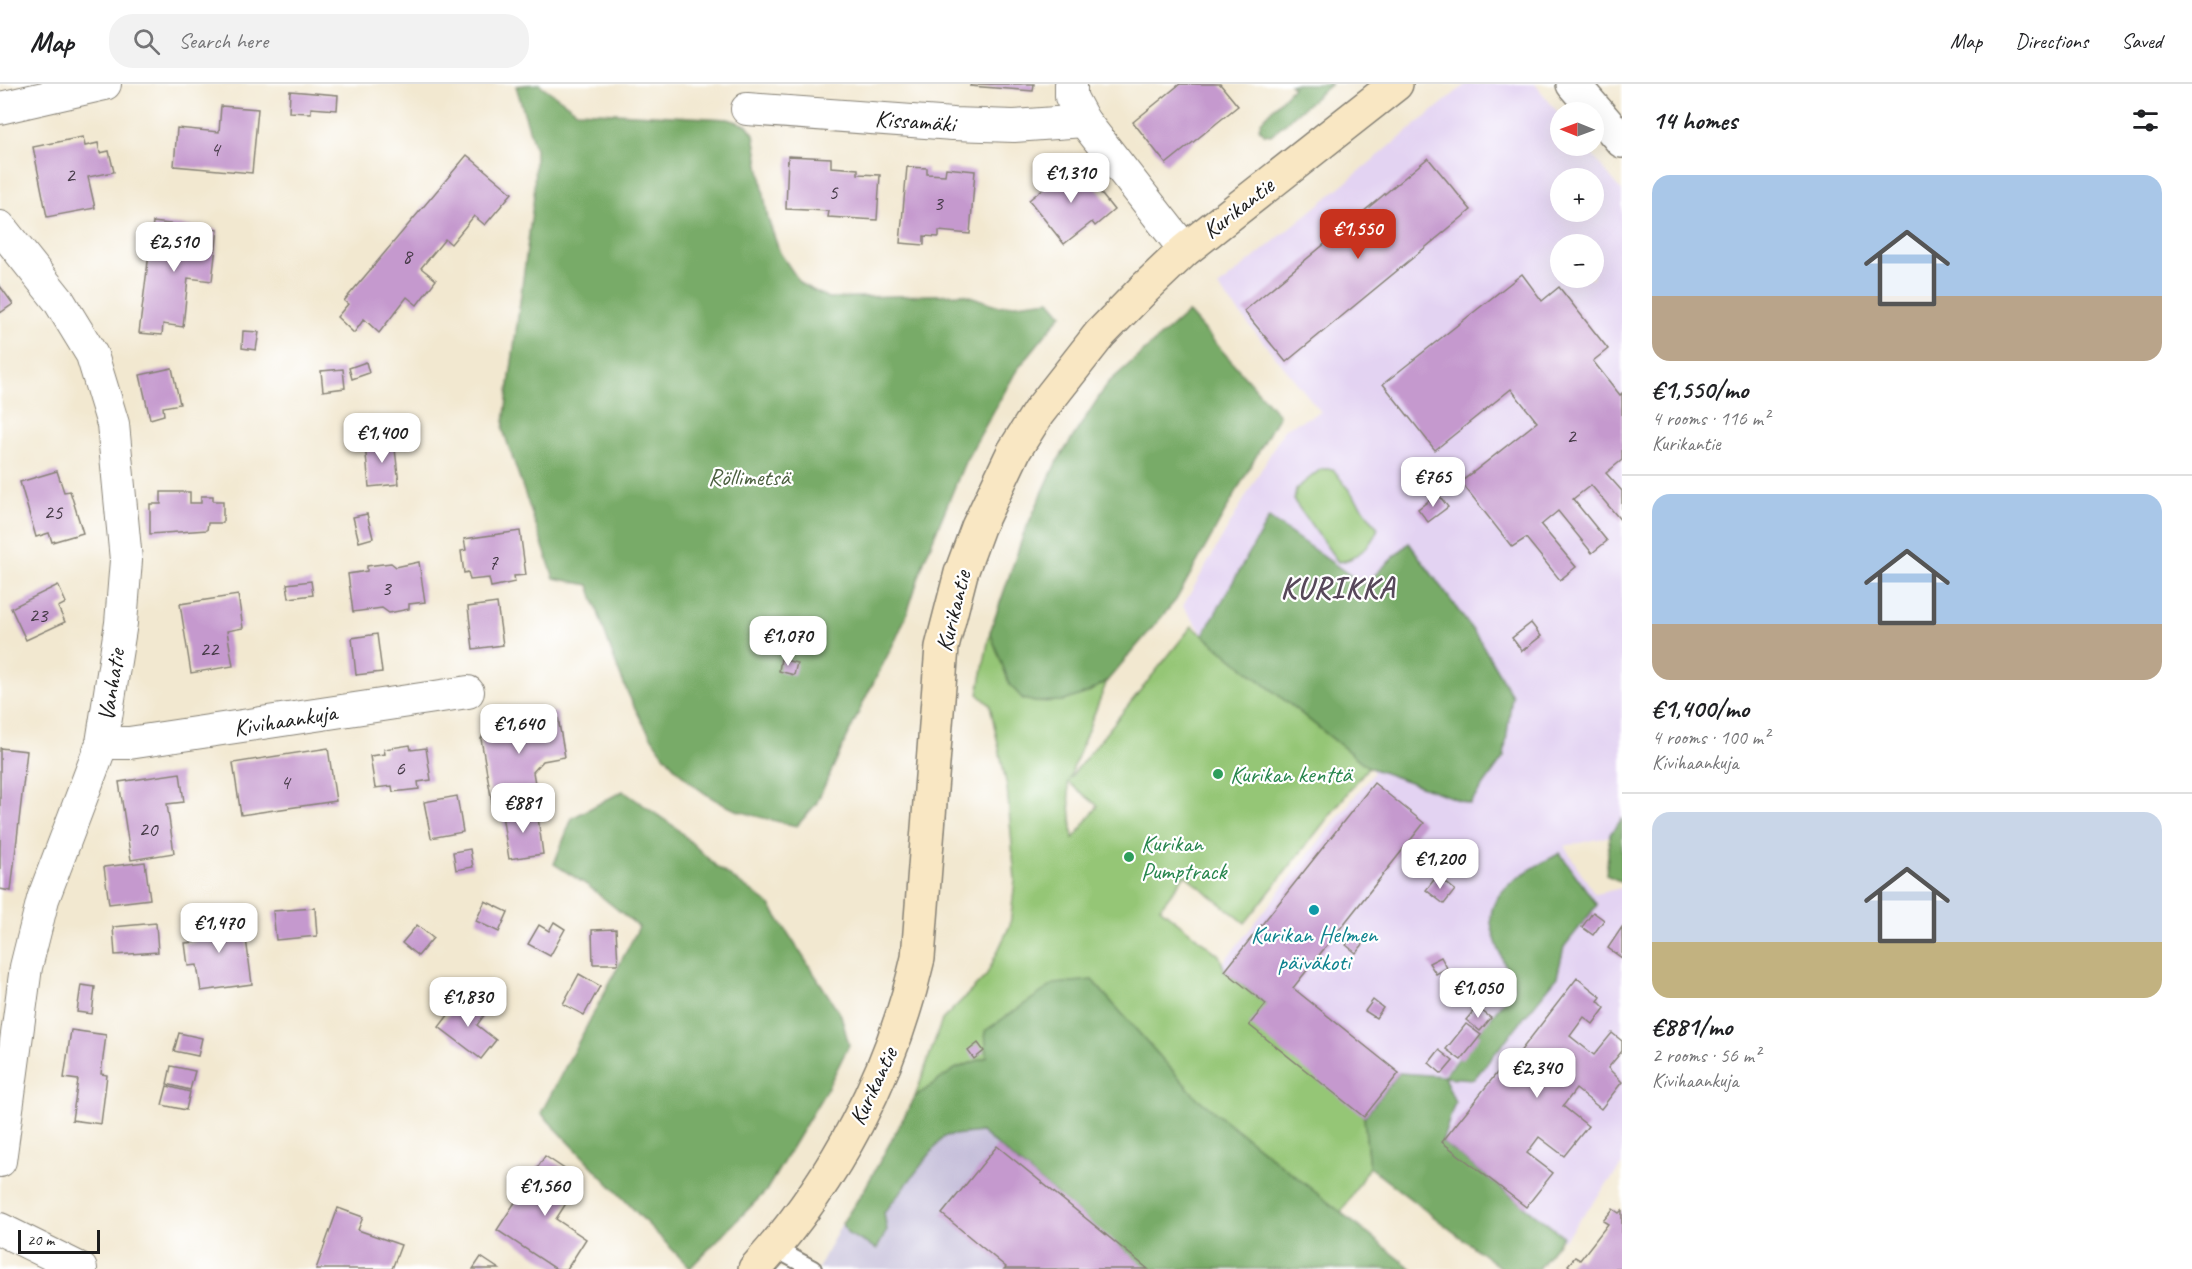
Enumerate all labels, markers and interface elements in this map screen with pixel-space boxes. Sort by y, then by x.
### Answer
search box [109,14,529,68]
text: Map [30,24,73,59]
icon: search [130,25,163,58]
text: Search here [178,27,268,55]
text: Map [1950,28,1982,54]
text: Directions [2015,28,2088,54]
text: Saved [2121,28,2162,54]
north arrow [1550,102,1604,156]
map controls [1550,102,1604,288]
street label: Kissamäki [874,103,958,139]
text: 14 homes [1652,104,1737,137]
icon: filters [2129,104,2162,137]
house number: 4 [210,136,222,162]
pin: €1,310 [1022,153,1120,204]
text: €1,310 [1047,160,1095,185]
house number: 2 [65,162,76,188]
button: + [1550,168,1604,222]
street label: Kurikantie [1196,170,1281,245]
house number: 5 [828,179,839,205]
house number: 3 [933,190,944,216]
pin: €1,550 [1309,209,1407,260]
icon: home [1853,214,1961,322]
text: €1,550 [1334,216,1382,241]
pin: €2,510 [125,222,223,273]
text: €2,510 [150,229,198,254]
button: − [1550,234,1604,288]
house number: 8 [402,243,414,269]
text: €1,550/mo [1652,373,1748,406]
text: 4 rooms · 116 m² [1652,406,1769,431]
pin: €1,400 [333,413,431,464]
text: €1,400 [358,420,406,445]
house number: 2 [1566,423,1577,449]
text: Kurikantie [1652,431,1721,456]
pin: €765 [1397,457,1469,508]
park label: Röllimetsä [708,462,791,492]
text: €765 [1415,464,1451,489]
house number: 25 [44,499,64,525]
icon: home [1853,533,1961,641]
house number: 7 [488,549,499,575]
street label: Kurikantie [928,565,978,655]
district label: KURIKKA [1281,569,1397,607]
house number: 3 [381,575,392,601]
house number: 23 [29,602,49,628]
pin: €1,070 [739,616,837,667]
text: €1,070 [764,623,812,648]
house number: 22 [200,636,220,662]
street label: Vanhatie [91,645,132,723]
text: €1,400/mo [1652,692,1749,725]
street label: Kivihaankuja [231,697,341,743]
pin: €1,640 [470,704,568,755]
text: €1,640 [494,711,544,736]
text: 4 rooms · 100 m² [1652,725,1769,750]
text: Kivihaankuja [1652,750,1738,775]
house number: 6 [395,755,405,781]
place label: Kurikan kenttä [1230,759,1353,789]
marker: Kurikan kenttä [1211,767,1225,781]
house number: 4 [280,769,292,795]
pin: €881 [487,783,559,834]
text: €881 [505,790,541,815]
house number: 20 [139,816,159,842]
place label: Kurikan Pumptrack [1141,828,1228,886]
pin: €1,200 [1391,839,1489,890]
text: €1,200 [1416,846,1464,871]
marker: Kurikan Pumptrack [1122,850,1136,864]
icon: home [1853,851,1961,959]
pin: €1,470 [170,903,268,954]
marker: Kurikan Helmen päiväkoti [1307,903,1321,917]
text: €1,470 [195,910,243,935]
place label: Kurikan Helmen päiväkoti [1251,919,1379,977]
pin: €1,050 [1429,968,1527,1019]
text: €1,050 [1454,975,1502,1000]
pin: €1,830 [419,977,517,1028]
text: €1,830 [444,984,492,1009]
text: €881/mo [1652,1010,1732,1043]
street label: Kurikantie [842,1040,905,1130]
text: 2 rooms · 56 m² [1652,1043,1760,1068]
pin: €2,340 [1488,1048,1586,1099]
text: €2,340 [1513,1055,1561,1080]
text: Kivihaankuja [1652,1068,1738,1093]
pin: €1,560 [496,1166,594,1217]
text: €1,560 [520,1173,570,1198]
scale bar [18,1227,100,1254]
text: 20 m [27,1230,54,1250]

